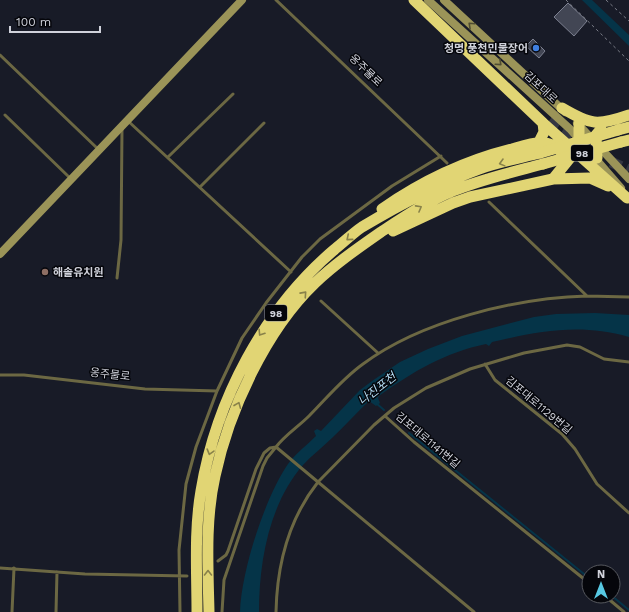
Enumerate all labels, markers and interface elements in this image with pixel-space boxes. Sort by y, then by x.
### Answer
scale bar [10,8,100,34]
text: 100 m [16,15,51,29]
one-way arrow [468,22,476,30]
place label: 청명 풍천민물장어 [444,42,528,55]
marker: 청명 풍천민물장어 [531,43,541,53]
street label: 옹주물로 [347,52,385,89]
one-way arrow [495,59,502,66]
street label: 김포대로 [521,69,560,106]
road number: 98 [571,145,593,161]
one-way arrow [499,158,506,167]
one-way arrow [415,206,422,213]
one-way arrow [346,234,353,241]
place label: 해솔유치원 [53,266,104,279]
marker: 해솔유치원 [40,267,50,277]
one-way arrow [300,292,307,299]
road number: 98 [265,305,287,321]
one-way arrow [259,329,266,336]
street label: 옹주물로 [89,366,131,383]
water label: 나진포천 [355,369,400,408]
street label: 김포대로1129번길 [503,374,574,437]
one-way arrow [234,402,242,409]
street label: 김포대로1141번길 [393,410,463,471]
one-way arrow [206,449,215,456]
north arrow [581,564,621,604]
text: N [597,568,605,581]
one-way arrow [204,570,212,576]

